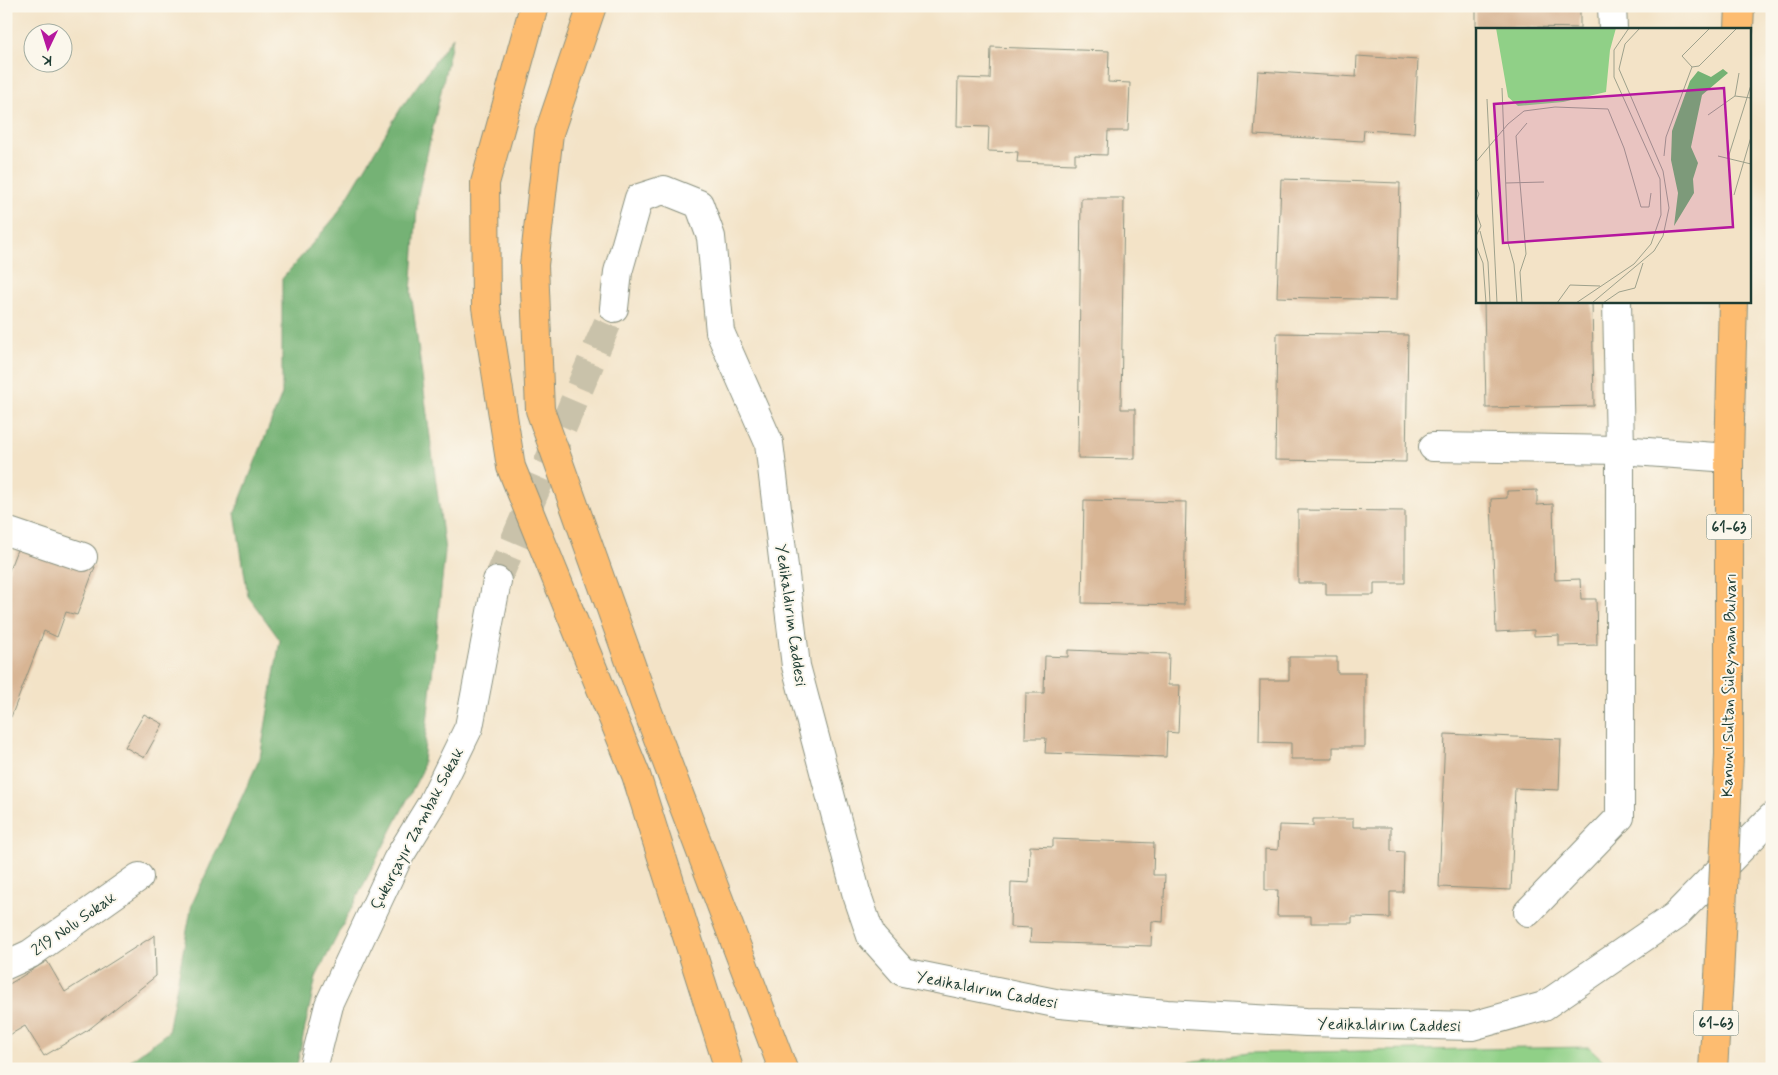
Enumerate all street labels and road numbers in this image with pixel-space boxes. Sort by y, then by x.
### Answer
road number: 61-63 [1706,514,1752,540]
street label: Yedikaldırım Caddesi [770,543,811,688]
street label: Kanuni Sultan Süleyman Bulvarı [1717,573,1742,797]
street label: Çukurçayır Zambak Sokak [366,744,469,914]
street label: 219 Nolu Sokak [27,887,120,961]
street label: Yedikaldırım Caddesi [914,966,1059,1015]
road number: 61-63 [1694,1010,1738,1036]
street label: Yedikaldırım Caddesi [1317,1014,1461,1037]

